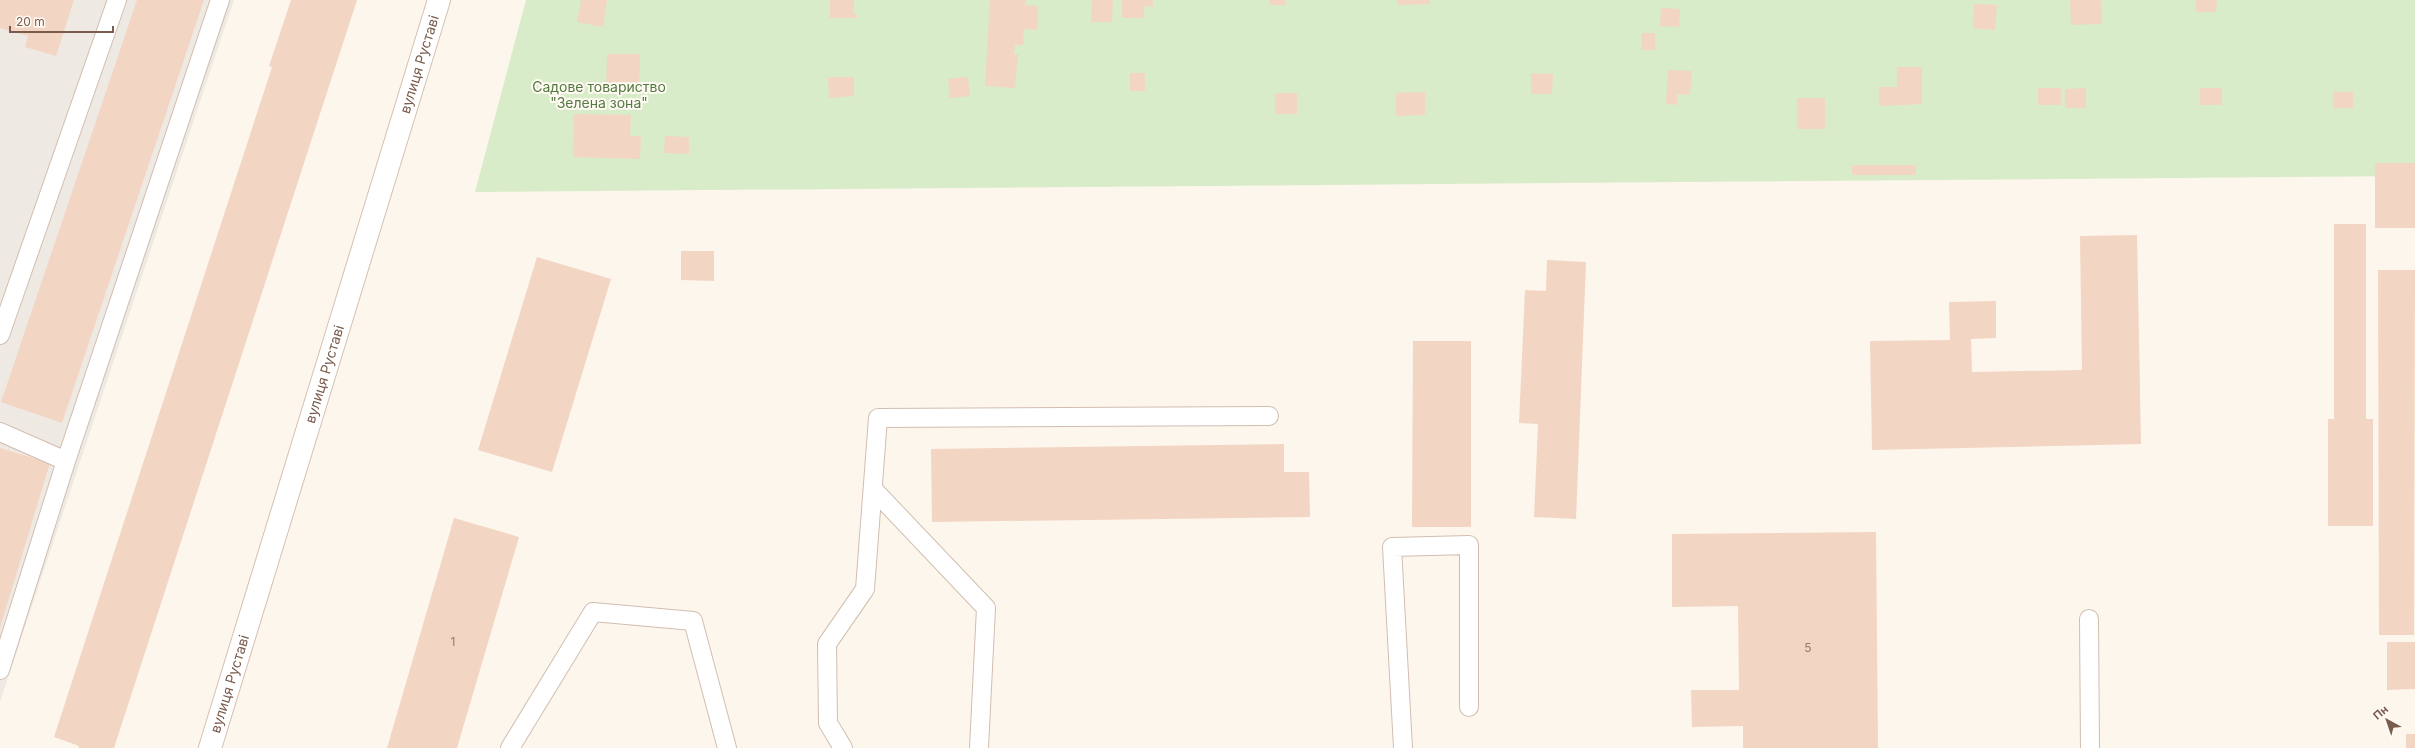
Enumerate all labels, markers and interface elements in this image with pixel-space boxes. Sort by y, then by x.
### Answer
scale bar [10,8,113,34]
street label: вулиця Руставі [396,13,442,115]
text: 20 m [16,14,45,29]
park label: Садове товариство "Зелена зона" [532,78,666,111]
street label: вулиця Руставі [301,323,347,425]
street label: вулиця Руставі [206,633,252,735]
house number: 1 [451,634,455,649]
house number: 5 [1804,640,1812,655]
north arrow [2367,700,2407,740]
text: Пн [2370,702,2391,723]

